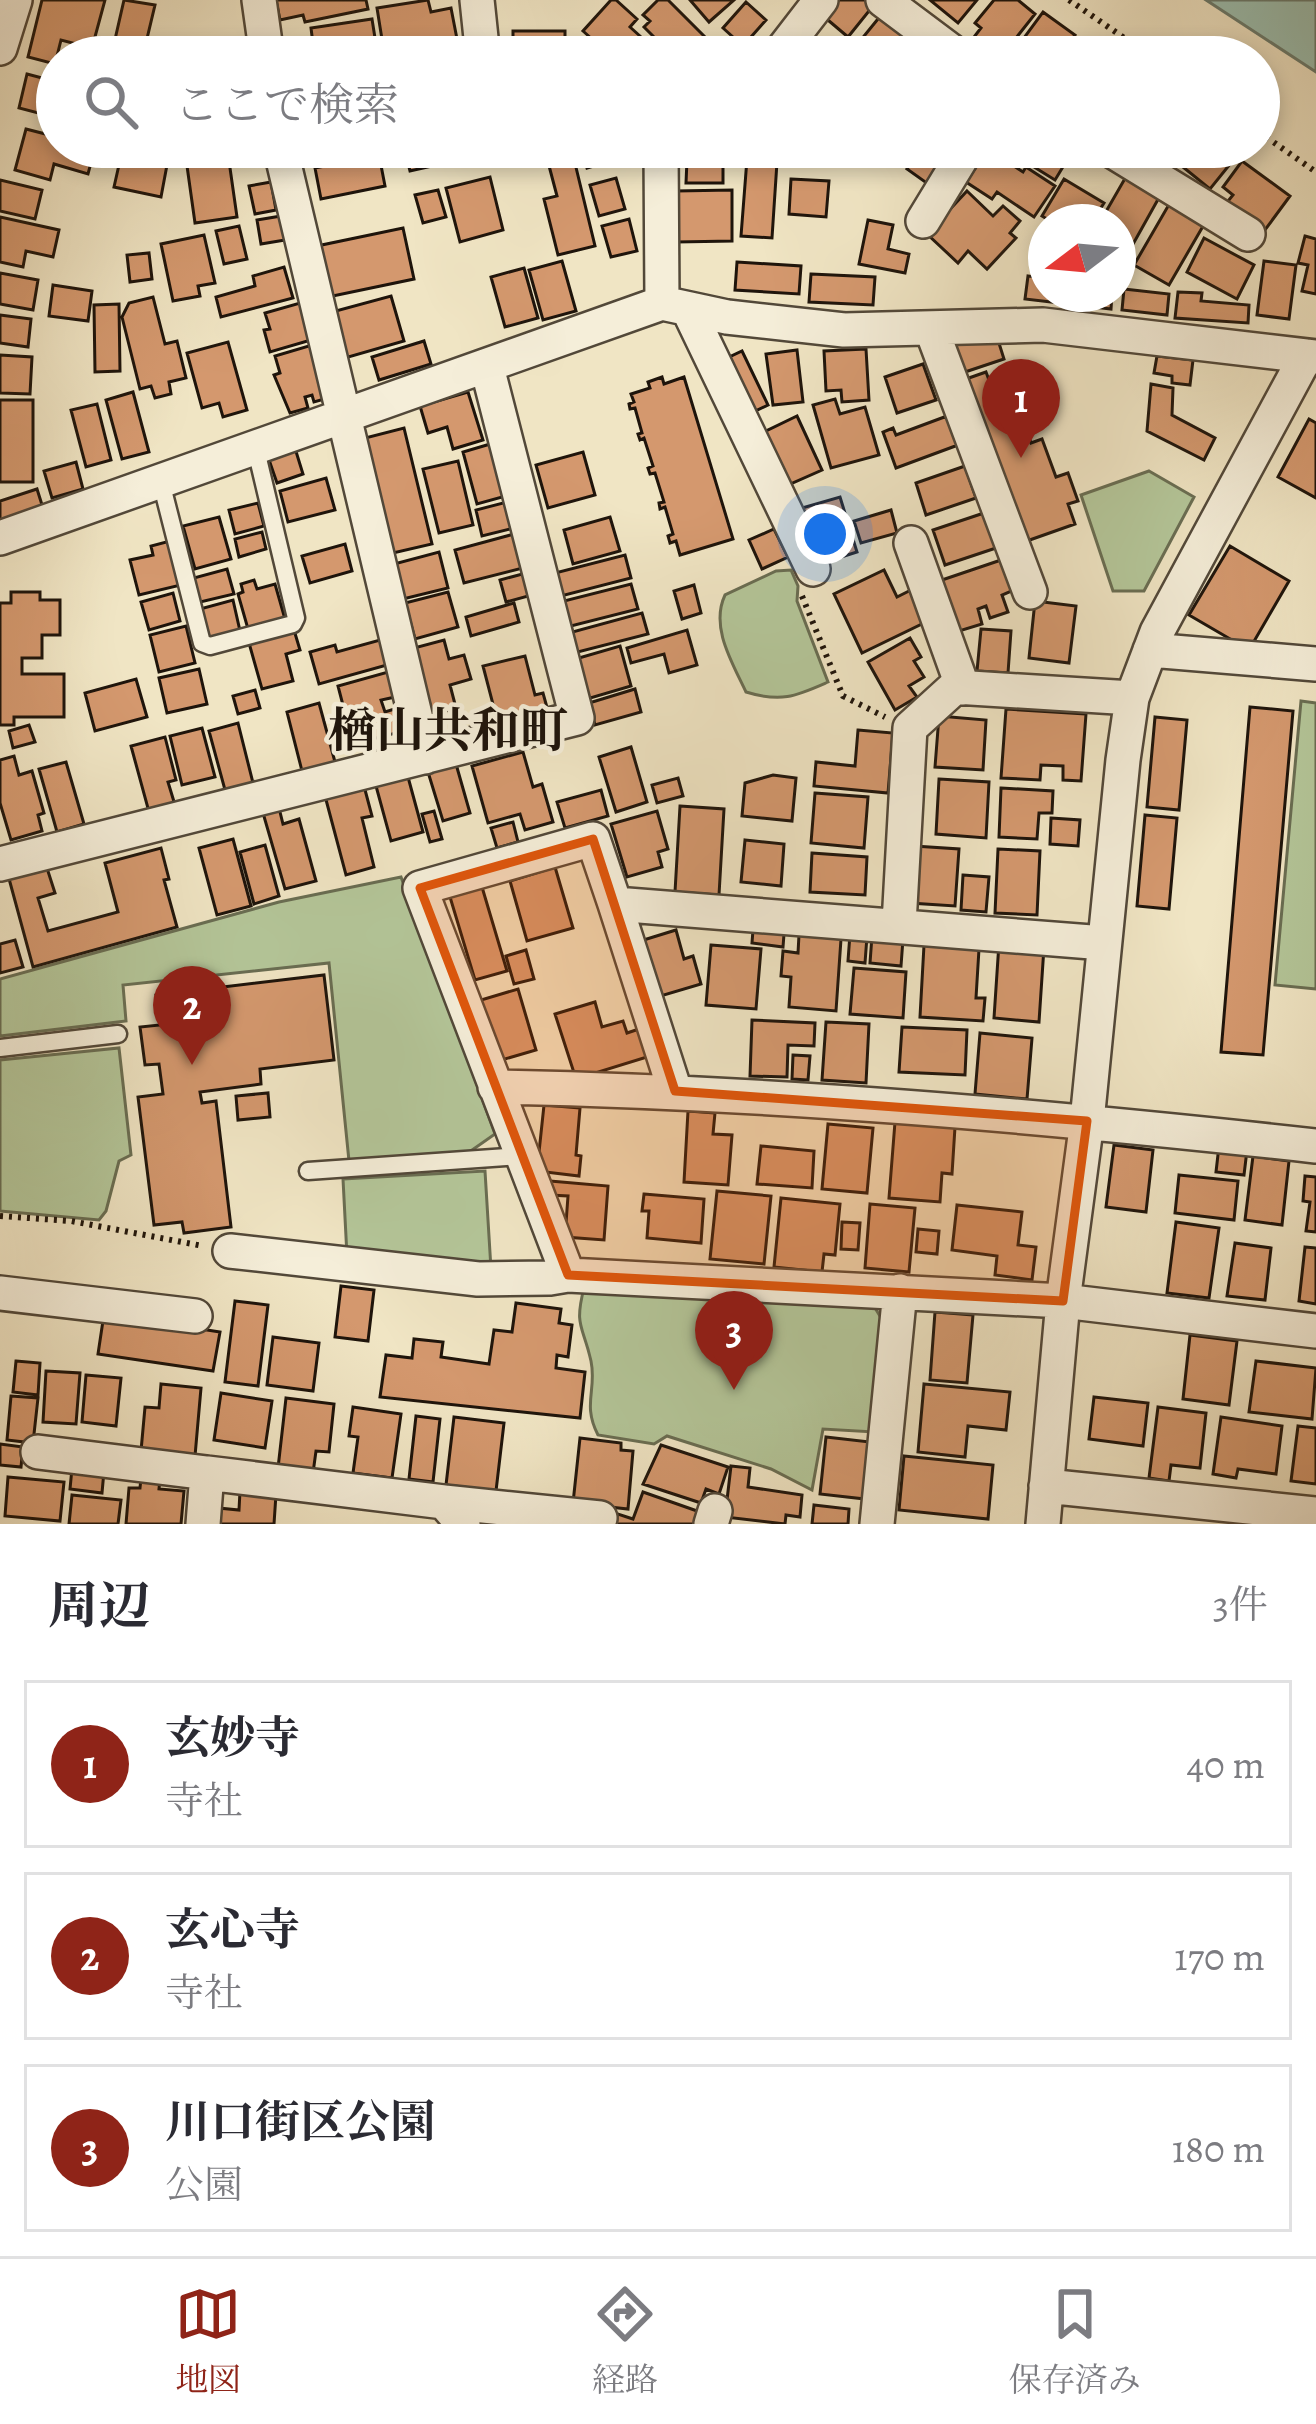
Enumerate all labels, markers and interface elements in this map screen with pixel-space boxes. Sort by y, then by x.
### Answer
search box [36,36,1280,168]
icon: search [78,69,144,135]
text: ここで検索 [174,74,399,136]
north arrow [1028,204,1136,312]
pin: 1 [982,359,1060,458]
your location [795,504,855,564]
district label: 楢山共和町 [328,698,568,764]
pin: 2 [153,966,231,1065]
pin: 3 [695,1291,773,1390]
text: 周辺 [48,1571,150,1641]
text: 3件 [1213,1578,1268,1631]
text: 玄妙寺 [165,1707,300,1769]
text: 1 [83,1738,97,1791]
text: 40 m [1186,1738,1265,1791]
text: 寺社 [165,1774,243,1827]
text: 玄心寺 [165,1899,300,1961]
text: 2 [81,1930,99,1983]
text: 170 m [1174,1930,1265,1983]
text: 寺社 [165,1966,243,2019]
text: 川口街区公園 [165,2091,435,2153]
text: 3 [82,2122,98,2175]
text: 180 m [1172,2122,1265,2175]
text: 公園 [165,2158,243,2211]
tab: 地図 [175,2281,241,2402]
tab: 経路 [592,2281,658,2402]
tab: 保存済み [1009,2281,1141,2402]

